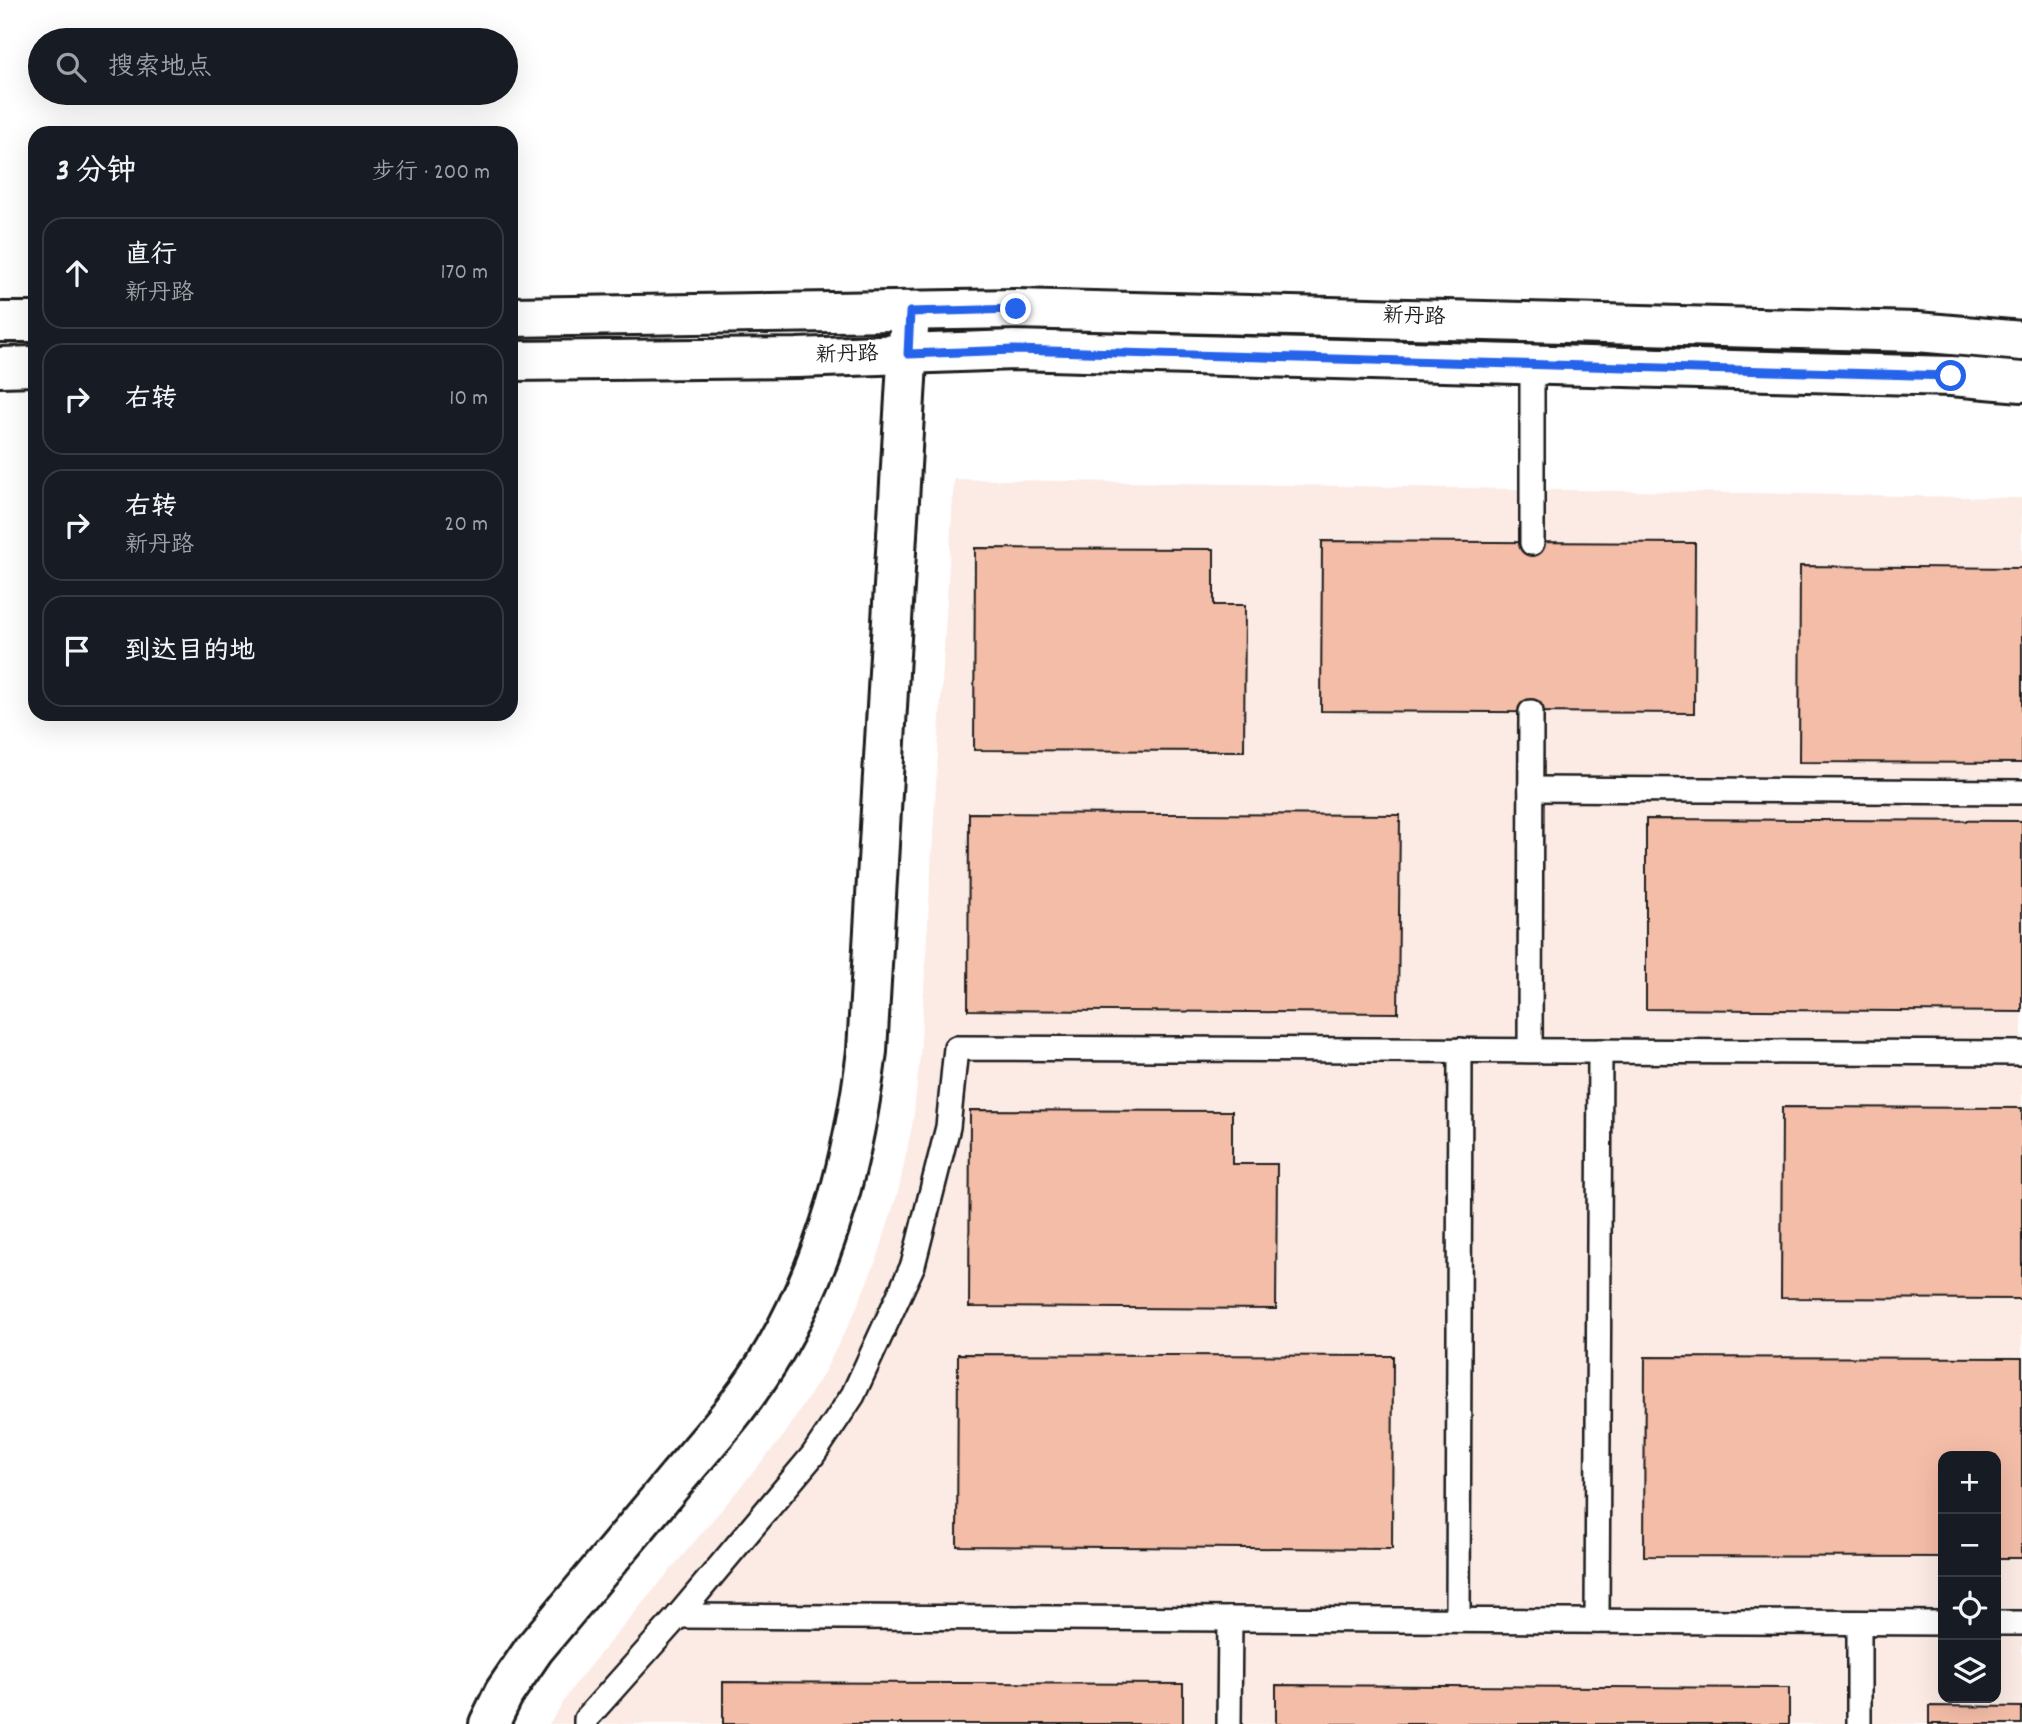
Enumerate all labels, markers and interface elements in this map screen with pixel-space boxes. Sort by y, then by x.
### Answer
search box [28,28,518,105]
icon: search [52,48,90,86]
text: 搜索地点 [108,50,212,87]
text: 3 分钟 [56,152,136,195]
text: 步行 · 200 m [372,157,490,190]
text: 直行 [125,238,177,275]
icon: ahead [58,254,96,292]
text: 170 m [441,257,488,290]
text: 新丹路 [125,278,194,311]
route end [1000,293,1031,324]
street label: 新丹路 [1382,302,1446,334]
street label: 新丹路 [815,340,879,372]
route start [1935,360,1966,391]
icon: right [58,380,96,418]
text: 右转 [125,382,177,419]
text: 10 m [449,383,488,416]
text: 右转 [125,490,177,527]
icon: right [58,506,96,544]
text: 20 m [444,509,488,542]
text: 新丹路 [125,530,194,563]
icon: arrive [58,632,96,670]
text: 到达目的地 [125,634,255,671]
map controls [1938,1451,2001,1703]
button: + [1938,1451,2001,1514]
button: − [1938,1514,2001,1577]
button: locate [1938,1577,2001,1640]
button: layers [1938,1640,2001,1703]

